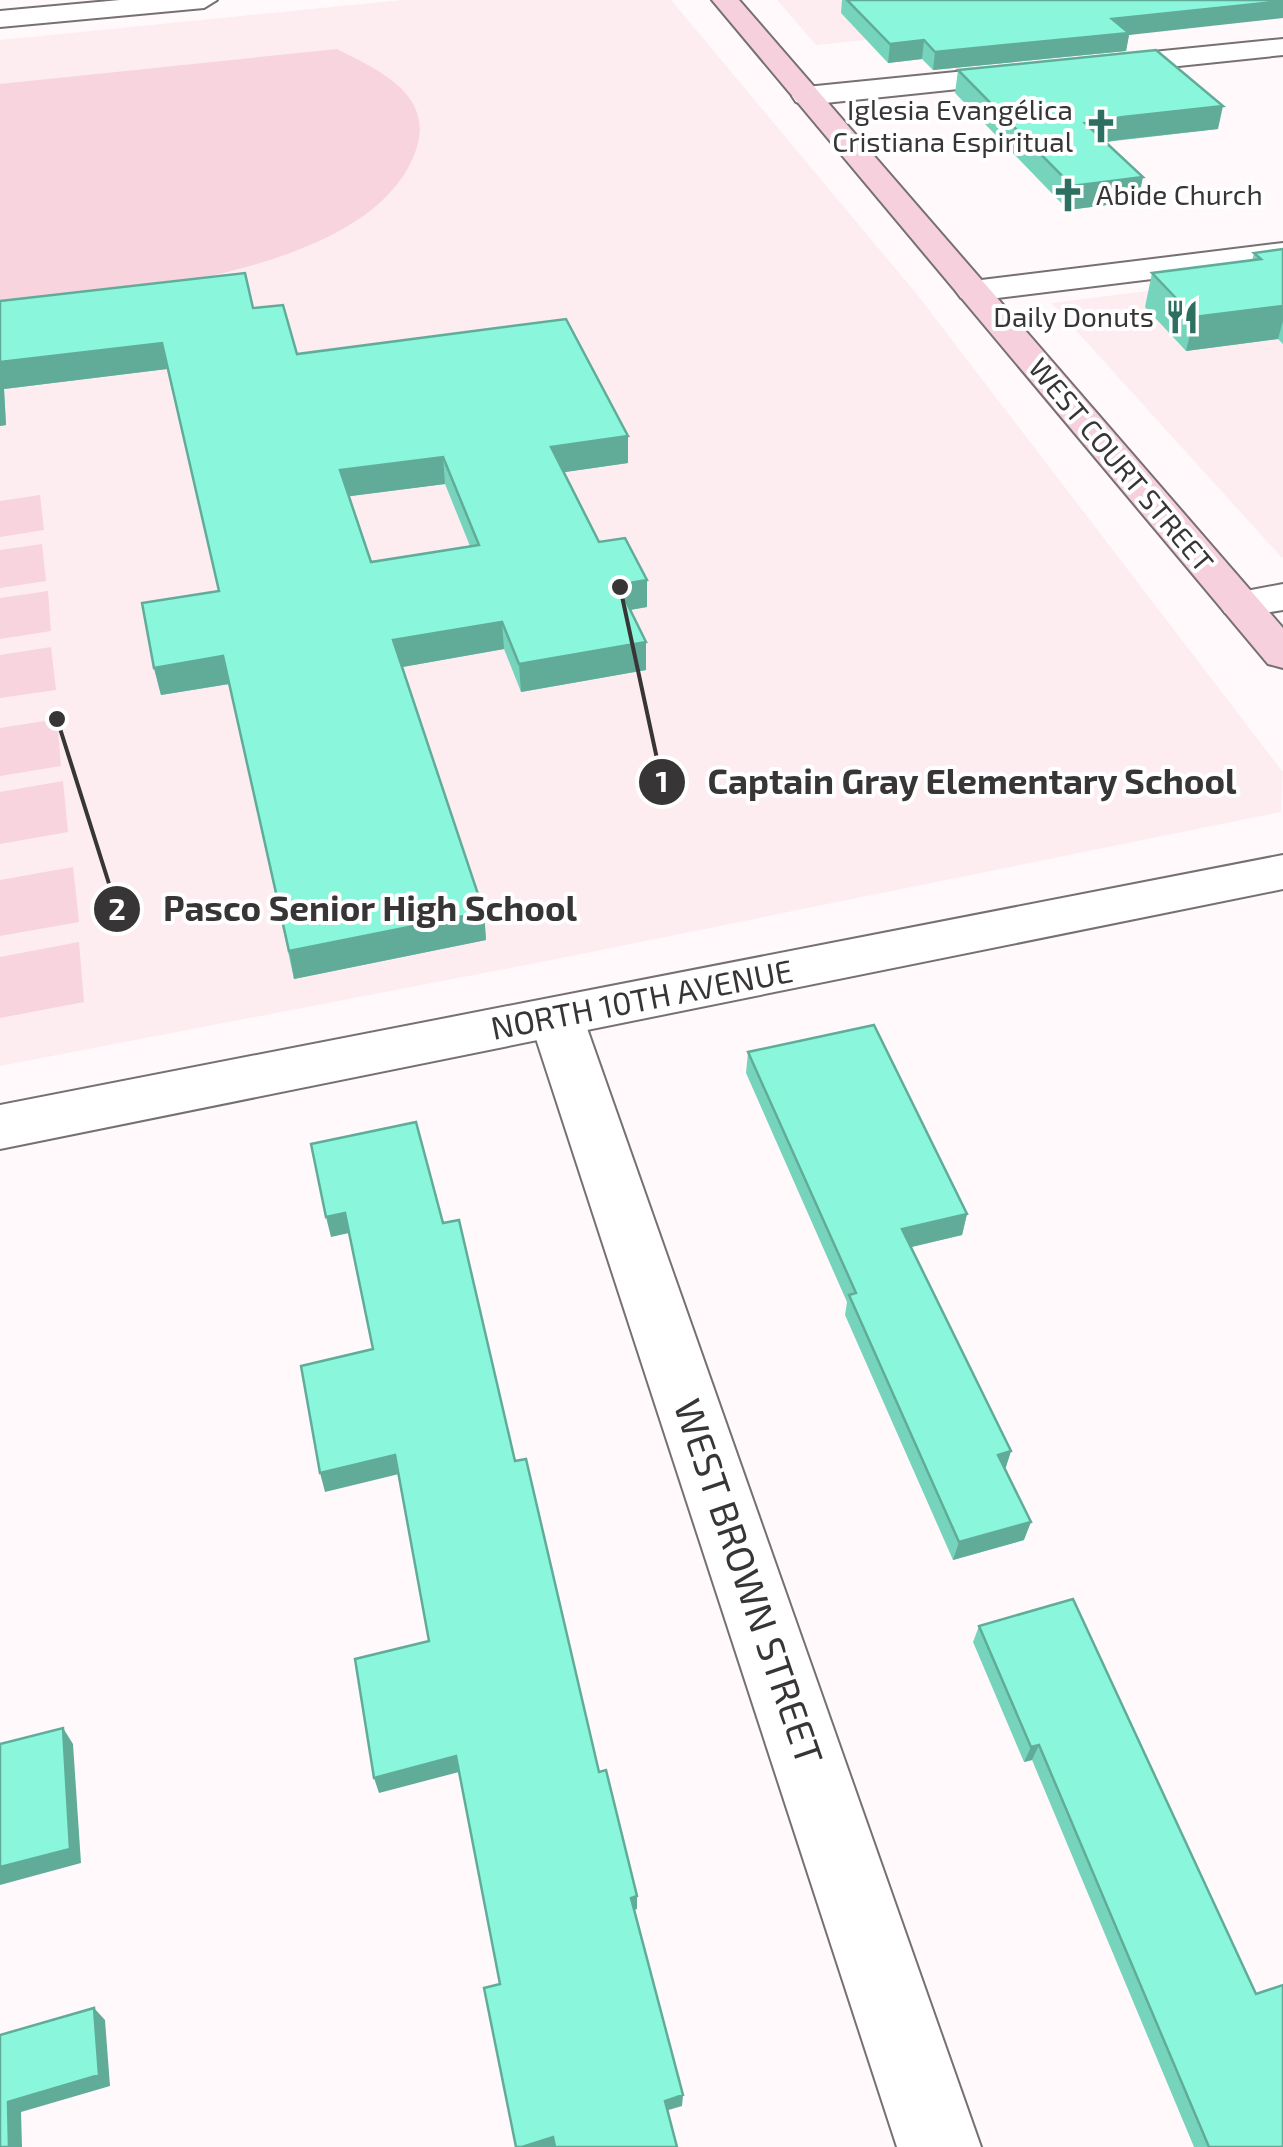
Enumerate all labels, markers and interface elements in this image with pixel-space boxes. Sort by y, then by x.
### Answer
place label: Iglesia Evangélica Cristiana Espiritual [832,92,1074,158]
church icon: Iglesia Evangélica Cristiana Espiritual [1082,107,1120,145]
church icon: Abide Church [1049,176,1087,214]
place label: Abide Church [1096,177,1263,211]
restaurant icon: Daily Donuts [1163,298,1201,336]
place label: Daily Donuts [993,299,1154,333]
street label: WEST COURT STREET [1022,351,1221,578]
callout: Captain Gray Elementary School [637,749,1257,814]
text: Captain Gray Elementary School [707,759,1237,802]
text: 1 [656,762,668,798]
callout: Pasco Senior High School [92,877,597,942]
text: Pasco Senior High School [163,886,578,928]
text: 2 [108,890,126,926]
street label: NORTH 10TH AVENUE [487,950,796,1046]
street label: WEST BROWN STREET [666,1393,834,1770]

